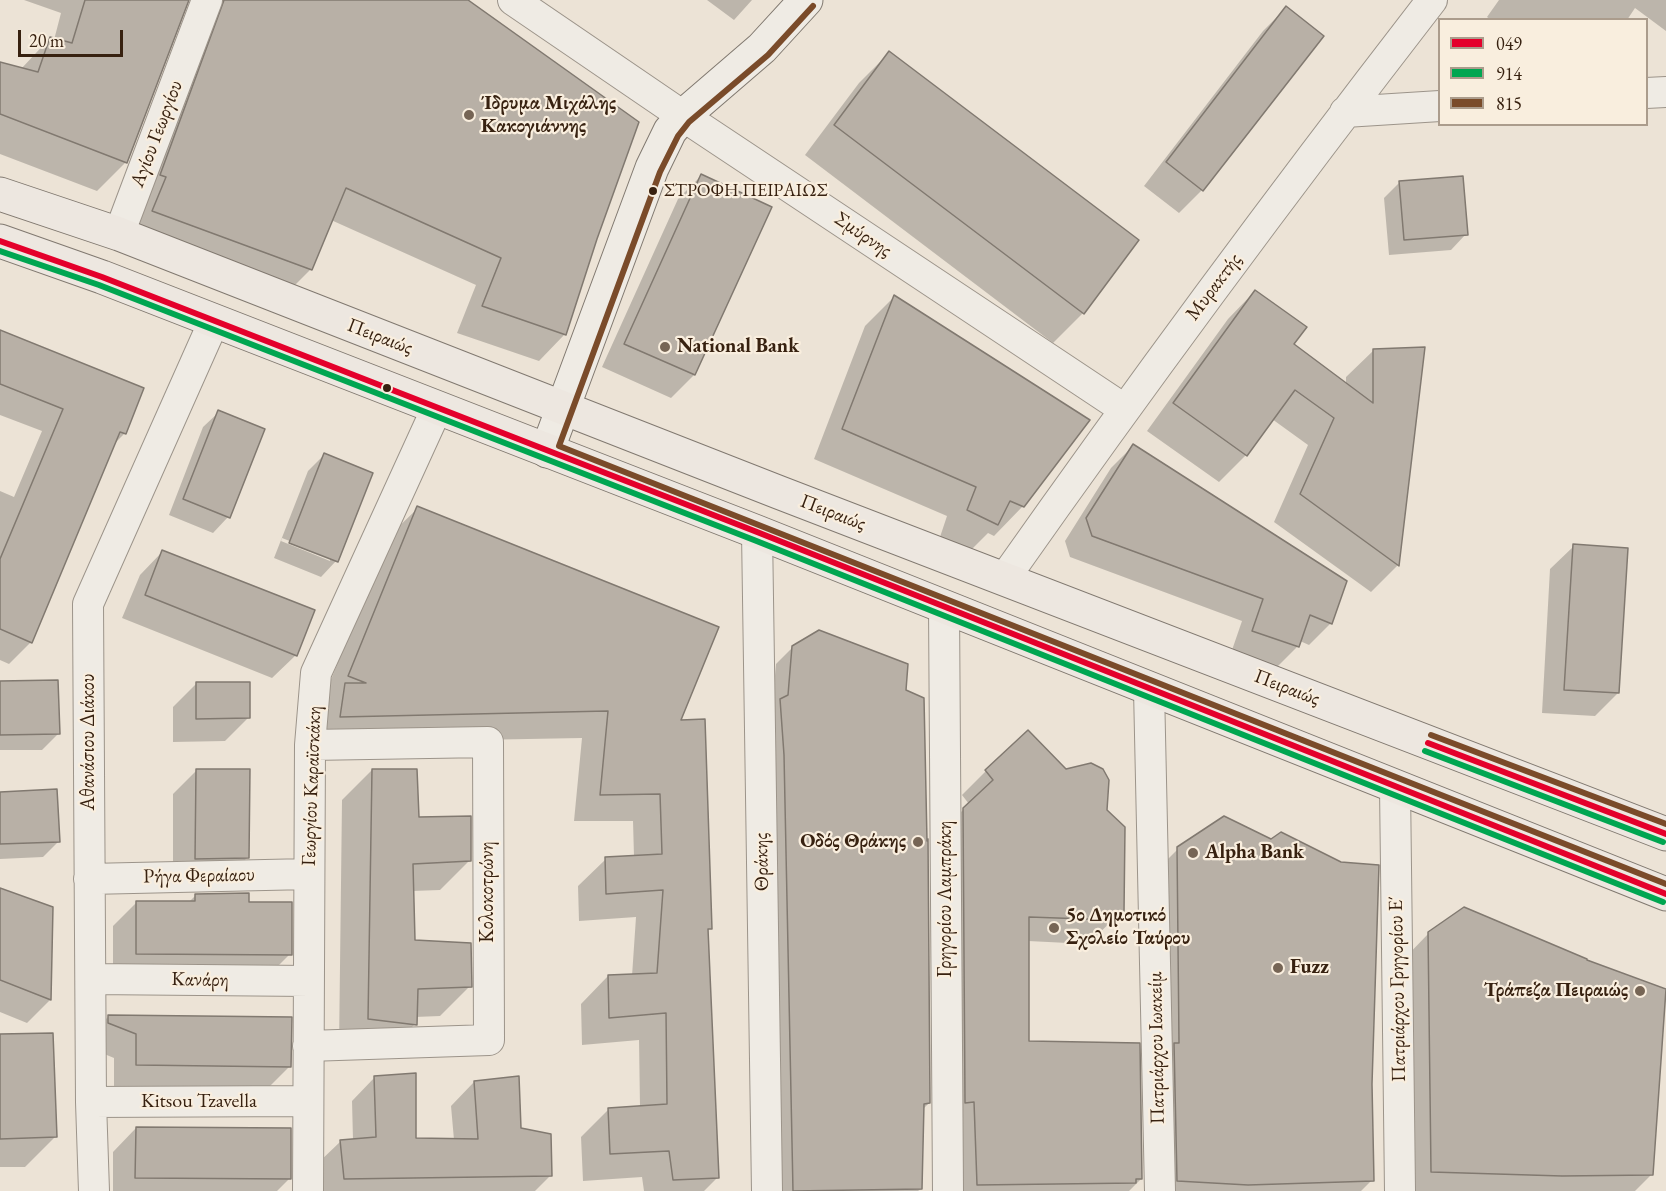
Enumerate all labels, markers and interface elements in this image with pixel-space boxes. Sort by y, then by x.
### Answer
scale bar [21,18,126,56]
legend [1438,18,1648,126]
text: 20 m [29,29,64,52]
text: 049 [1496,32,1522,55]
text: 914 [1496,62,1522,85]
street label: Αγίου Γεωργίου [126,77,188,191]
place label: Ίδρυμα Μιχάλης Κακογιάννης [481,92,616,139]
text: 815 [1496,92,1522,115]
marker: Ίδρυμα Μιχάλης Κακογιάννης [462,108,476,122]
place label: ΣΤΡΟΦΗ ΠΕΙΡΑΙΩΣ [664,180,828,202]
marker: ΣΤΡΟΦΗ ΠΕΙΡΑΙΩΣ [647,185,659,197]
street label: Σμύρνης [830,207,896,263]
street label: Μυρακτής [1181,249,1247,325]
street label: Πειραιώς [344,314,416,360]
place label: National Bank [677,335,799,359]
marker: National Bank [658,340,672,354]
unlabelled marker [381,382,393,394]
street label: Πειραιώς [797,490,869,536]
street label: Πειραιώς [1251,665,1323,711]
street label: Αθανάσιου Διάκου [77,674,101,810]
street label: Γεωργίου Καραϊσκάκη [297,705,327,867]
street label: Γρηγορίου Λαμπράκη [934,821,958,977]
place label: Οδός Θράκης [800,830,906,854]
street label: Θράκης [749,833,775,891]
marker: Οδός Θράκης [911,835,925,849]
street label: Κολοκοτρώνη [476,841,500,943]
place label: Alpha Bank [1205,841,1304,865]
marker: Alpha Bank [1186,846,1200,860]
street label: Ρήγα Φεραίαου [143,863,255,889]
street label: Πατριάρχου Γρηγορίου Ε΄ [1384,896,1412,1082]
place label: 5ο Δημοτικό Σχολείο Ταύρου [1066,904,1190,951]
marker: 5ο Δημοτικό Σχολείο Ταύρου [1047,921,1061,935]
place label: Fuzz [1290,956,1329,980]
marker: Fuzz [1271,961,1285,975]
street label: Κανάρη [171,967,229,993]
street label: Πατριάρχου Ιωακείμ [1144,971,1170,1125]
place label: Τράπεζα Πειραιώς [1484,979,1628,1003]
marker: Τράπεζα Πειραιώς [1633,984,1647,998]
street label: Kitsou Tzavella [141,1090,257,1114]

